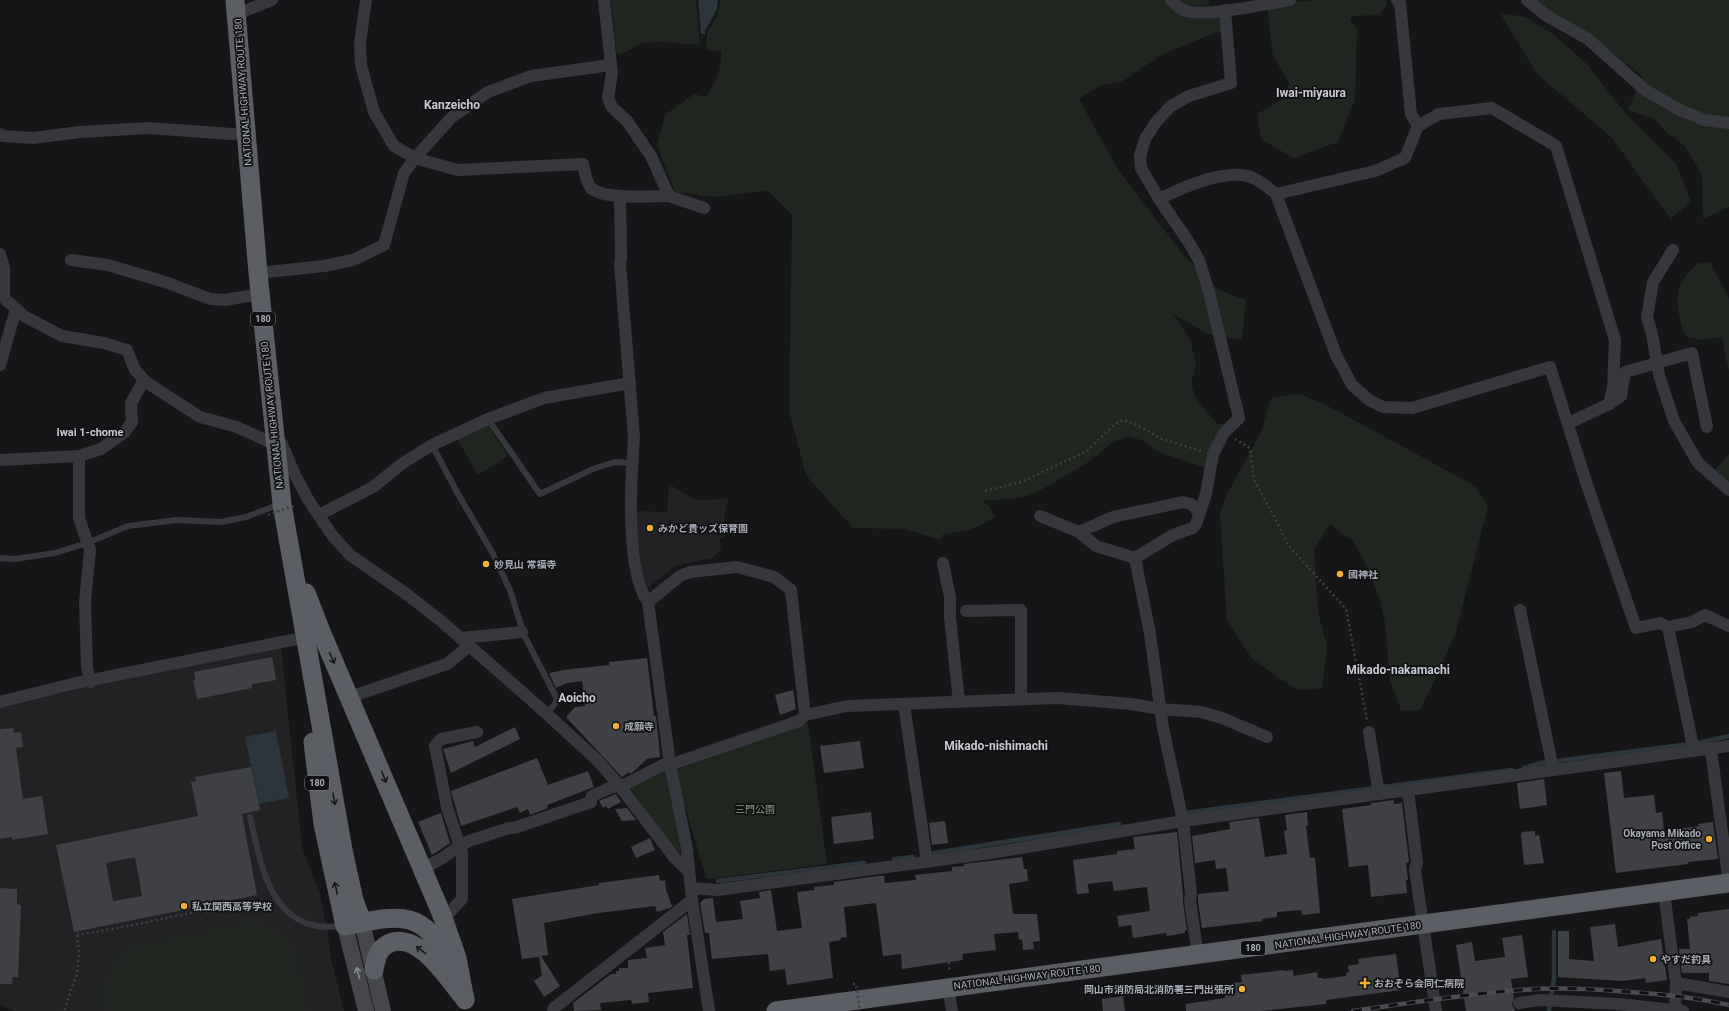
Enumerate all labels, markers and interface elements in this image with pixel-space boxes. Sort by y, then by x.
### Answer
street label: NATIONAL HIGHWAY ROUTE 180 [232,18,254,166]
district label: Iwai-miyaura [1276,86,1347,100]
district label: Kanzeicho [424,98,480,112]
road number: 180 [251,312,275,326]
street label: NATIONAL HIGHWAY ROUTE 180 [259,341,285,489]
district label: Iwai 1-chome [56,426,124,439]
marker: みかど貴ッズ保育園 [645,523,655,533]
place label: みかど貴ッズ保育園 [658,523,748,534]
marker: 妙見山 常福寺 [481,559,491,569]
place label: 妙見山 常福寺 [494,559,557,570]
marker: 國神社 [1335,569,1345,579]
place label: 國神社 [1348,569,1379,580]
one-way arrow [329,652,337,664]
district label: Mikado-nakamachi [1346,663,1450,677]
district label: Aoicho [558,691,596,705]
marker: 成願寺 [611,721,621,731]
place label: 成願寺 [624,721,654,732]
district label: Mikado-nishimachi [944,739,1048,753]
one-way arrow [380,771,388,783]
road number: 180 [305,776,329,790]
one-way arrow [331,792,339,805]
park label: 三門公園 [735,804,775,815]
place label: Okayama Mikado Post Office [1623,828,1702,851]
marker: Okayama Mikado Post Office [1704,834,1714,844]
one-way arrow [332,882,340,895]
marker: 私立関西高等学校 [179,901,189,911]
place label: 私立関西高等学校 [192,901,272,912]
street label: NATIONAL HIGHWAY ROUTE 180 [1274,919,1422,951]
road number: 180 [1241,941,1265,955]
one-way arrow [416,946,427,954]
marker: やすだ釣具 [1648,954,1658,964]
place label: やすだ釣具 [1661,954,1711,965]
street label: NATIONAL HIGHWAY ROUTE 180 [953,962,1101,991]
one-way arrow [354,967,361,980]
marker: おおぞら会同仁病院 [1359,977,1371,989]
place label: おおぞら会同仁病院 [1374,978,1464,989]
place label: 岡山市消防局北消防署三門出張所 [1084,984,1234,995]
marker: 岡山市消防局北消防署三門出張所 [1237,984,1247,994]

